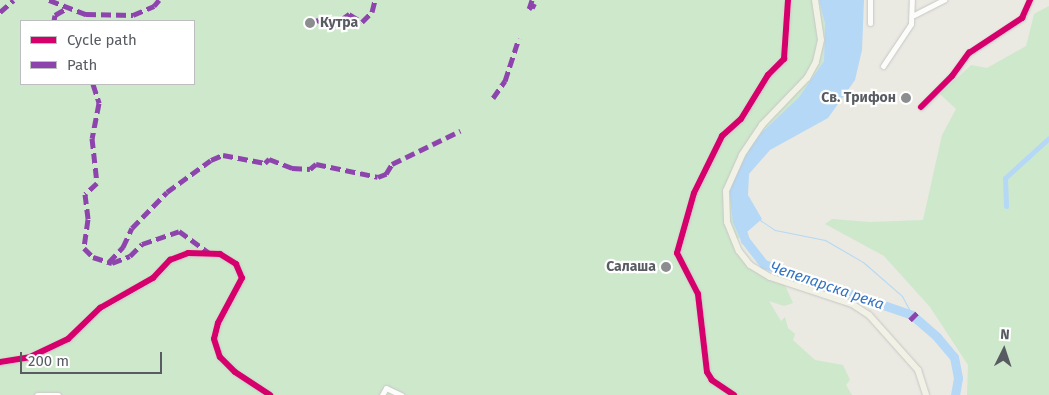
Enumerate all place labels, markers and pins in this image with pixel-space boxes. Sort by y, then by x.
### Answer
place label: Кутра [320,15,358,31]
marker: Кутра [304,17,316,29]
place label: Св. Трифон [821,90,896,106]
marker: Св. Трифон [900,92,912,104]
place label: Салаша [606,259,656,275]
marker: Салаша [660,261,672,273]

